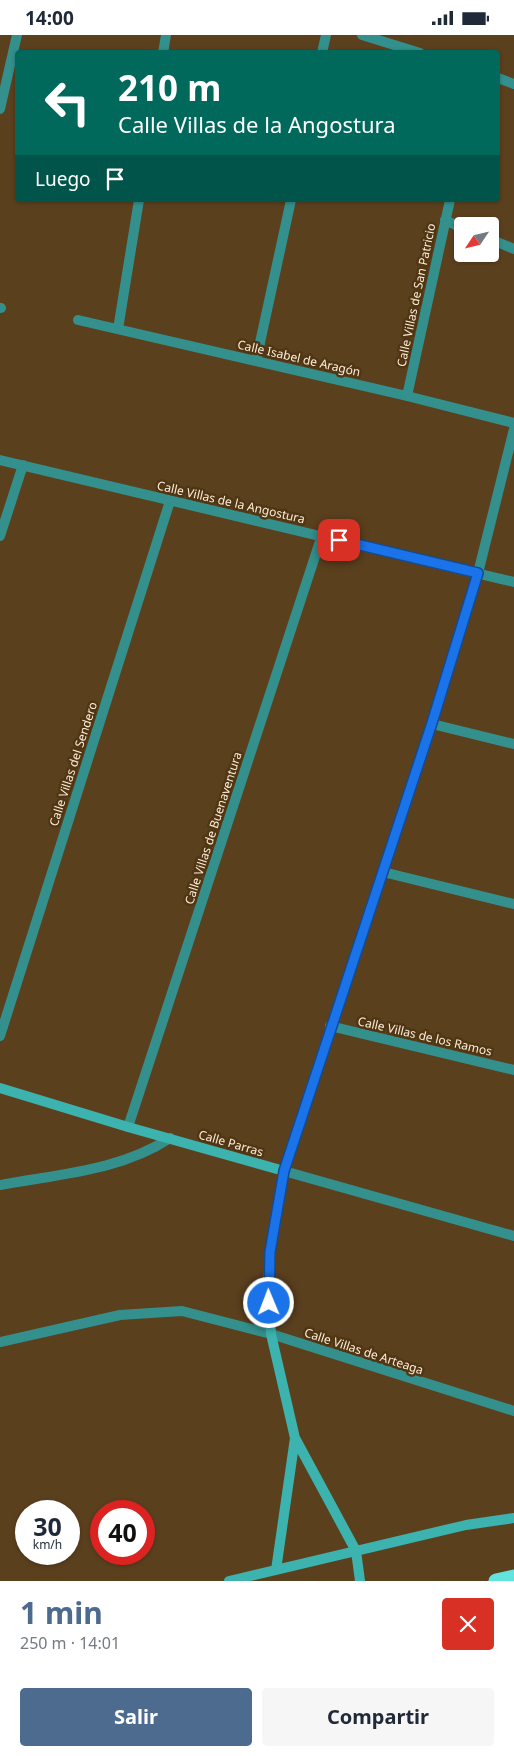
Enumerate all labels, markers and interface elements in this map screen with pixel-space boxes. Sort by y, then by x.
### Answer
text: 14:00 [25,5,74,31]
text: 210 m [118,64,221,111]
icon: left [35,70,100,135]
text: Calle Villas de la Angostura [118,109,396,139]
icon: arrive [101,165,129,193]
text: Luego [35,166,91,192]
north arrow [454,217,499,263]
map controls [454,217,499,262]
street label: Calle Villas de San Patricio [392,222,440,368]
street label: Calle Isabel de Aragón [236,336,362,380]
street label: Calle Villas de la Angostura [155,477,307,527]
pin [318,519,360,561]
icon: arrive [325,526,353,554]
street label: Calle Villas del Sendero [45,700,101,828]
street label: Calle Villas de Buenaventura [180,750,246,906]
street label: Calle Villas de los Ramos [356,1012,494,1060]
street label: Calle Parras [197,1126,266,1160]
position arrow [242,1276,294,1328]
street label: Calle Villas de Arteaga [302,1324,426,1378]
speed limit sign: 40 [90,1500,155,1565]
text: 30 [33,1509,62,1543]
text: km/h [33,1536,62,1553]
text: 1 min [20,1592,103,1633]
button: close [442,1598,494,1650]
text: 250 m · 14:01 [20,1632,120,1654]
button: Salir [20,1688,252,1746]
button: Compartir [262,1688,494,1746]

